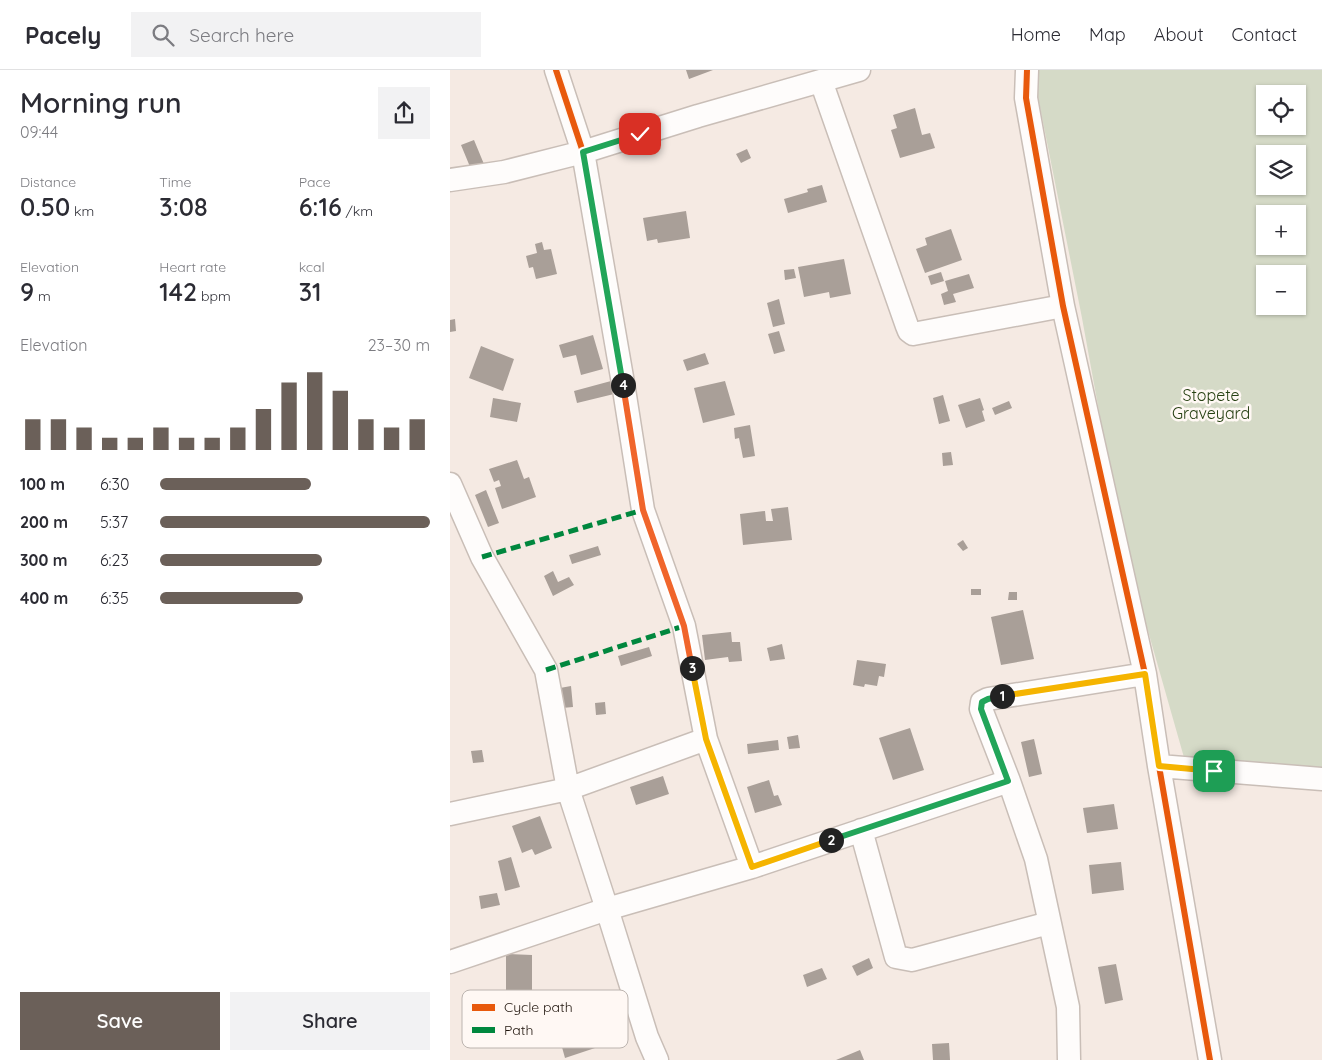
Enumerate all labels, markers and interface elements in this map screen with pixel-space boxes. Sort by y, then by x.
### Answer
search box [131,12,481,57]
text: Pacely [25,20,101,50]
icon: search [149,21,177,49]
text: Search here [189,23,294,47]
text: Home [1011,23,1061,46]
text: Map [1089,23,1126,46]
text: About [1154,23,1204,46]
text: Contact [1232,23,1297,46]
text: Morning run [20,85,181,120]
map controls [1256,85,1306,315]
button: locate [1256,85,1306,135]
button: share [378,87,430,139]
pin [619,113,661,155]
icon: check [626,120,654,148]
text: 09:44 [20,122,58,142]
button: layers [1256,145,1306,195]
text: Distance [20,173,76,191]
text: Time [159,173,191,191]
text: Pace [299,173,331,191]
text: 0.50 [20,191,70,222]
text: 3:08 [159,191,208,222]
text: 6:16 [299,191,342,222]
text: km [70,202,94,220]
text: /km [342,202,373,220]
button: + [1256,205,1306,255]
text: Elevation [20,258,79,276]
text: Heart rate [159,258,226,276]
text: kcal [299,258,325,276]
button: − [1256,265,1306,315]
text: 9 [20,276,34,307]
text: 142 [159,276,197,307]
text: 31 [299,276,322,307]
text: m [34,287,51,305]
text: bpm [197,287,231,305]
text: Elevation [20,335,87,355]
text: 23–30 m [368,335,430,355]
pin: 4 [610,372,636,398]
text: 4 [619,376,628,394]
park label: Stopete Graveyard [1172,385,1250,423]
text: 100 m [20,474,65,494]
text: 6:30 [100,474,130,494]
text: 200 m [20,512,68,532]
text: 5:37 [100,512,128,532]
text: 300 m [20,550,67,570]
text: 6:23 [100,550,129,570]
text: 400 m [20,588,68,608]
text: 6:35 [100,588,129,608]
pin: 3 [680,656,704,680]
text: 3 [689,659,696,677]
pin: 1 [990,684,1014,708]
text: 1 [1000,687,1005,705]
pin [1193,750,1235,792]
icon: arrive [1200,757,1228,785]
pin: 2 [818,828,844,852]
text: 2 [828,831,835,849]
legend [462,990,628,1048]
button: Save [20,992,220,1050]
button: Share [230,992,430,1050]
text: Cycle path [504,998,573,1016]
text: Path [504,1021,533,1039]

